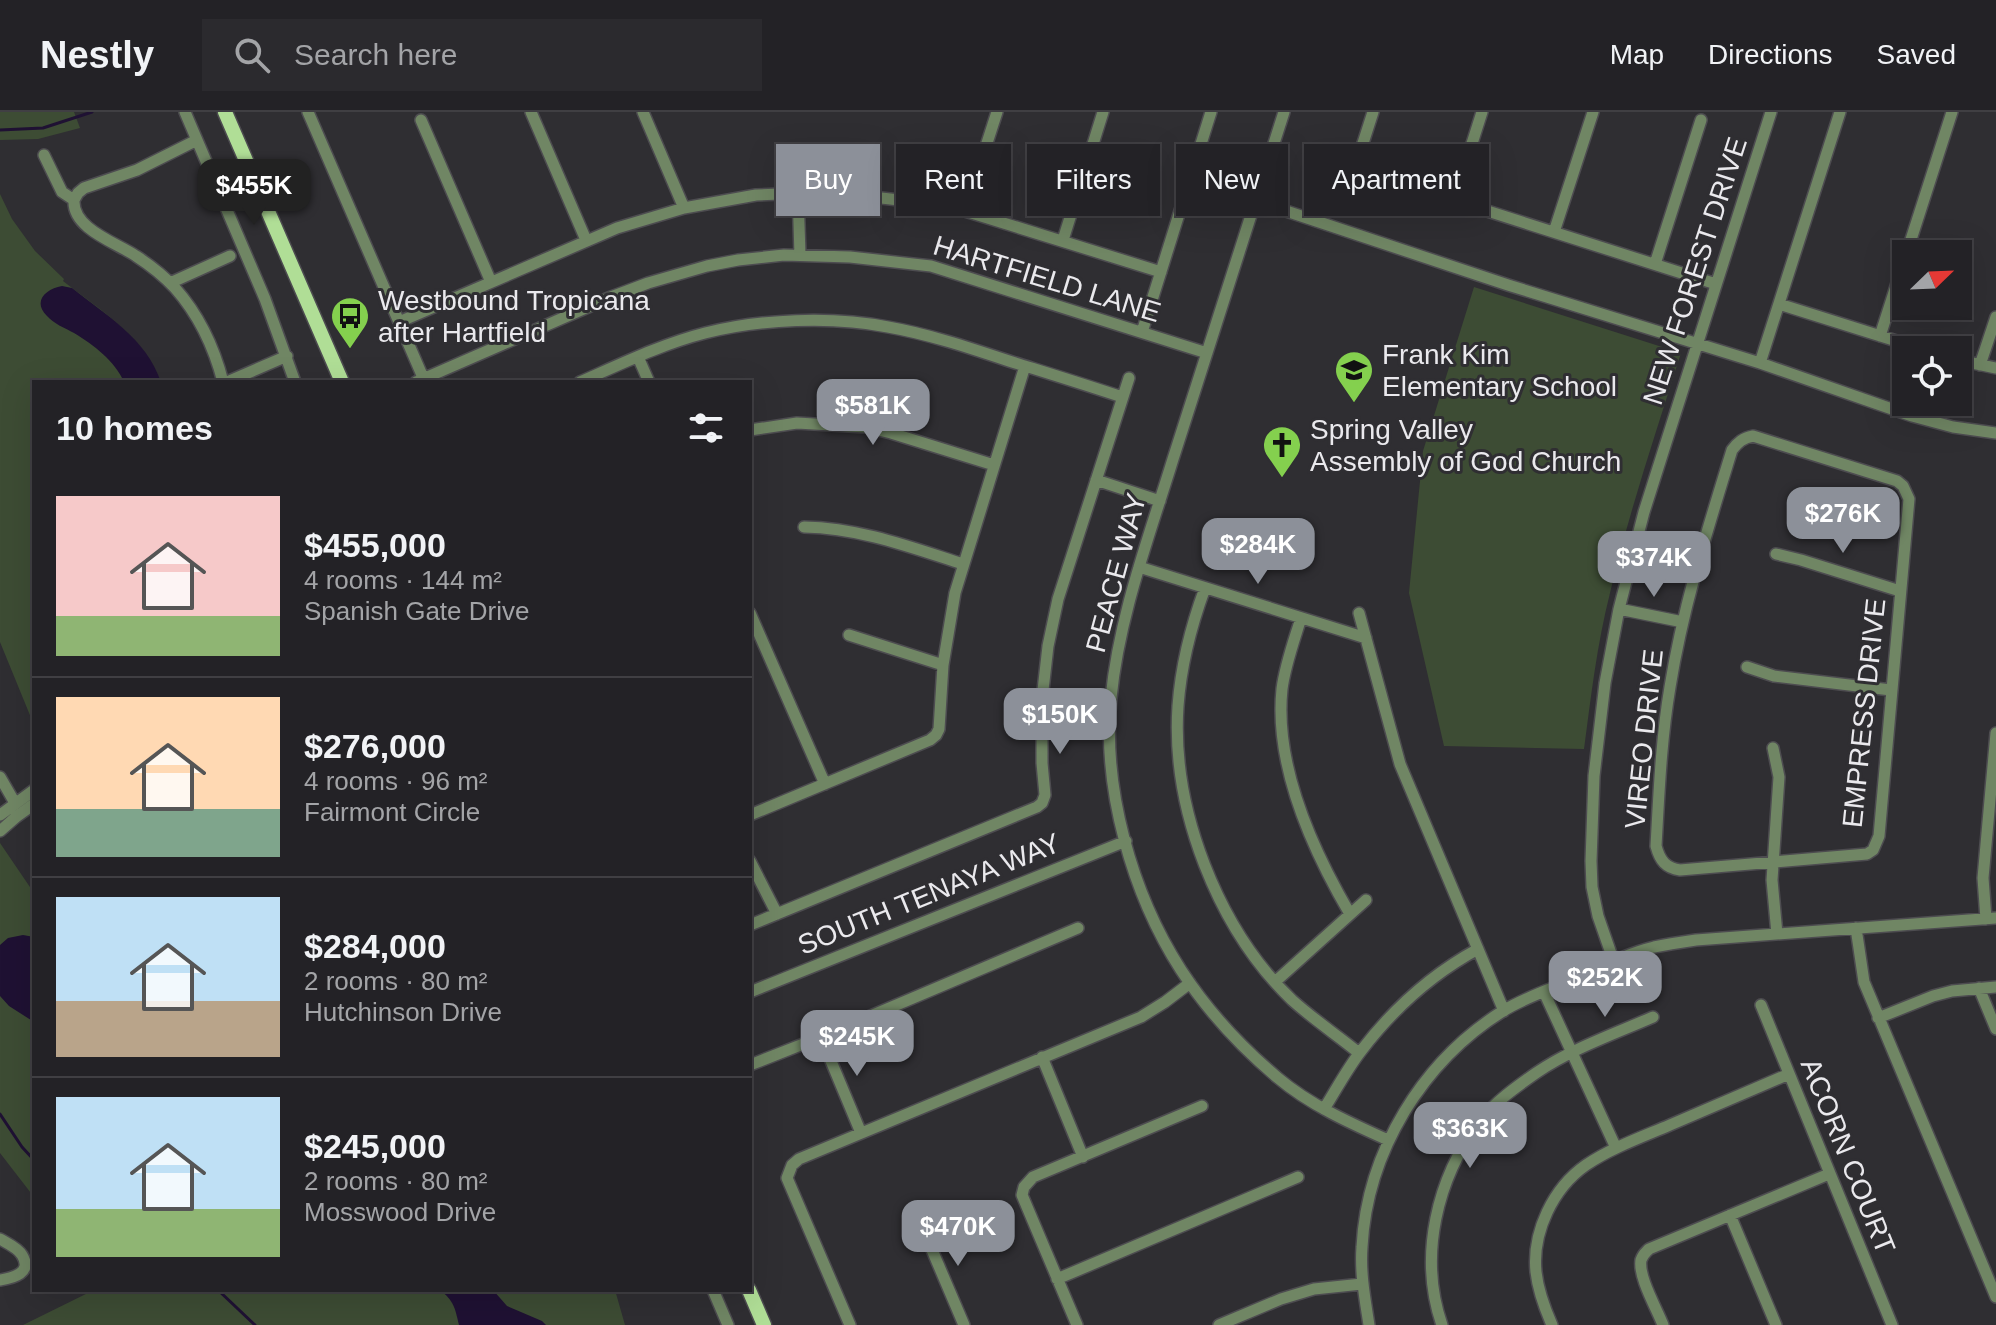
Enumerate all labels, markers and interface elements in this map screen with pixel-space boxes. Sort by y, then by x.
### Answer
search box [202,19,762,91]
icon: search [230,33,274,77]
text: Nestly [40,34,154,76]
text: Search here [294,38,458,71]
text: Map [1610,39,1664,70]
text: Directions [1708,39,1833,70]
text: Saved [1877,39,1956,70]
street label: NEW FOREST DRIVE [1637,133,1753,409]
chip: Buy [776,144,880,216]
chip: Rent [896,144,1011,216]
chip: Filters [1027,144,1160,216]
chip: New [1176,144,1288,216]
chip: Apartment [1304,144,1489,216]
pin: $455K [198,159,310,227]
text: $455K [216,170,292,200]
street label: HARTFIELD LANE [930,230,1164,328]
north arrow [1892,240,1972,320]
map controls [1892,240,1972,416]
place label: Westbound Tropicana after Hartfield [378,285,650,348]
bus stop icon: Westbound Tropicana after Hartfield [329,295,371,350]
button: locate [1892,336,1972,416]
place label: Frank Kim Elementary School [1382,339,1617,402]
school or university icon: Frank Kim Elementary School [1333,349,1375,404]
pin: $581K [817,379,929,447]
text: $581K [835,390,911,420]
icon: filters [684,406,728,450]
text: 10 homes [56,409,213,447]
place label: Spring Valley Assembly of God Church [1310,414,1621,477]
church icon: Spring Valley Assembly of God Church [1261,424,1303,479]
pin: $276K [1787,487,1899,555]
street label: PEACE WAY [1080,490,1152,656]
text: $276K [1805,498,1881,528]
pin: $284K [1202,518,1314,586]
text: $455,000 [304,526,446,564]
icon: home [120,528,216,624]
text: $284K [1220,529,1296,559]
pin: $374K [1598,531,1710,599]
text: $374K [1616,542,1692,572]
text: 4 rooms · 144 m² [304,565,502,595]
text: Spanish Gate Drive [304,596,529,626]
street label: EMPRESS DRIVE [1837,597,1891,829]
street label: VIREO DRIVE [1619,648,1669,830]
pin: $150K [1004,688,1116,756]
text: $150K [1022,699,1098,729]
text: $276,000 [304,727,446,765]
icon: home [120,729,216,825]
text: 4 rooms · 96 m² [304,766,488,796]
text: Fairmont Circle [304,797,480,827]
street label: SOUTH TENAYA WAY [793,827,1065,961]
text: $284,000 [304,927,446,965]
icon: home [120,929,216,1025]
pin: $252K [1549,951,1661,1019]
text: $252K [1567,962,1643,992]
text: 2 rooms · 80 m² [304,966,488,996]
text: Hutchinson Drive [304,997,502,1027]
pin: $245K [801,1010,913,1078]
text: $245K [819,1021,895,1051]
street label: ACORN COURT [1795,1054,1901,1258]
pin: $363K [1414,1102,1526,1170]
text: $363K [1432,1113,1508,1143]
text: $245,000 [304,1127,446,1165]
icon: home [120,1129,216,1225]
text: 2 rooms · 80 m² [304,1166,488,1196]
text: Mosswood Drive [304,1197,496,1227]
pin: $470K [902,1200,1014,1268]
text: $470K [920,1211,996,1241]

